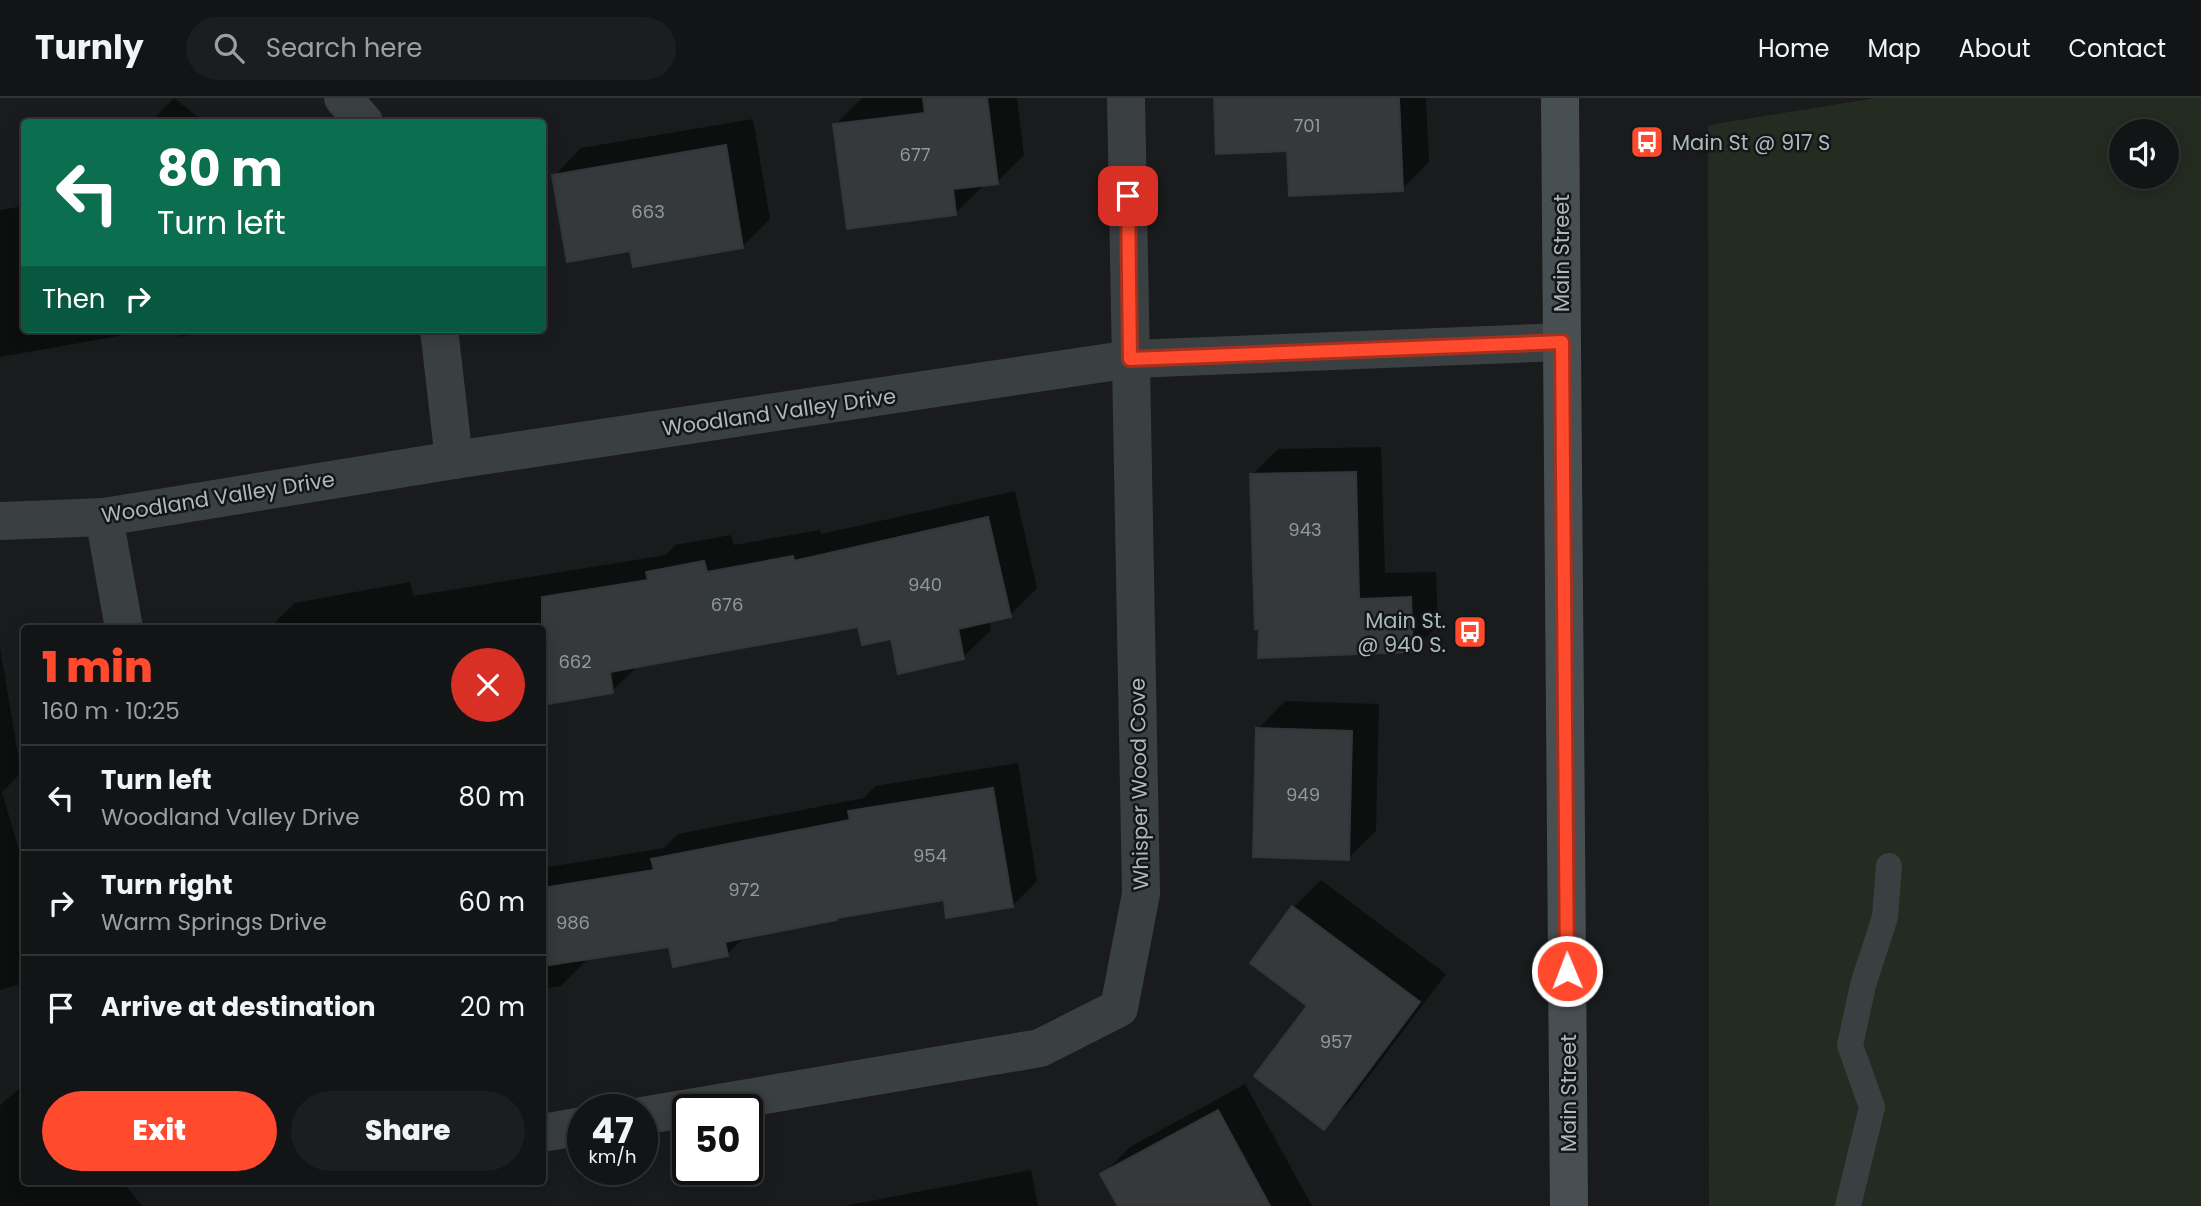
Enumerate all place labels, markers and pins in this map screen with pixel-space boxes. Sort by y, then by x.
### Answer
bus stop icon: Main St @ 917 S [1628,123,1666,161]
place label: Main St @ 917 S [1672,128,1830,157]
pin [1098,166,1158,226]
place label: Main St. @ 940 S. [1357,606,1446,659]
bus stop icon: Main St. @ 940 S. [1451,613,1489,651]

